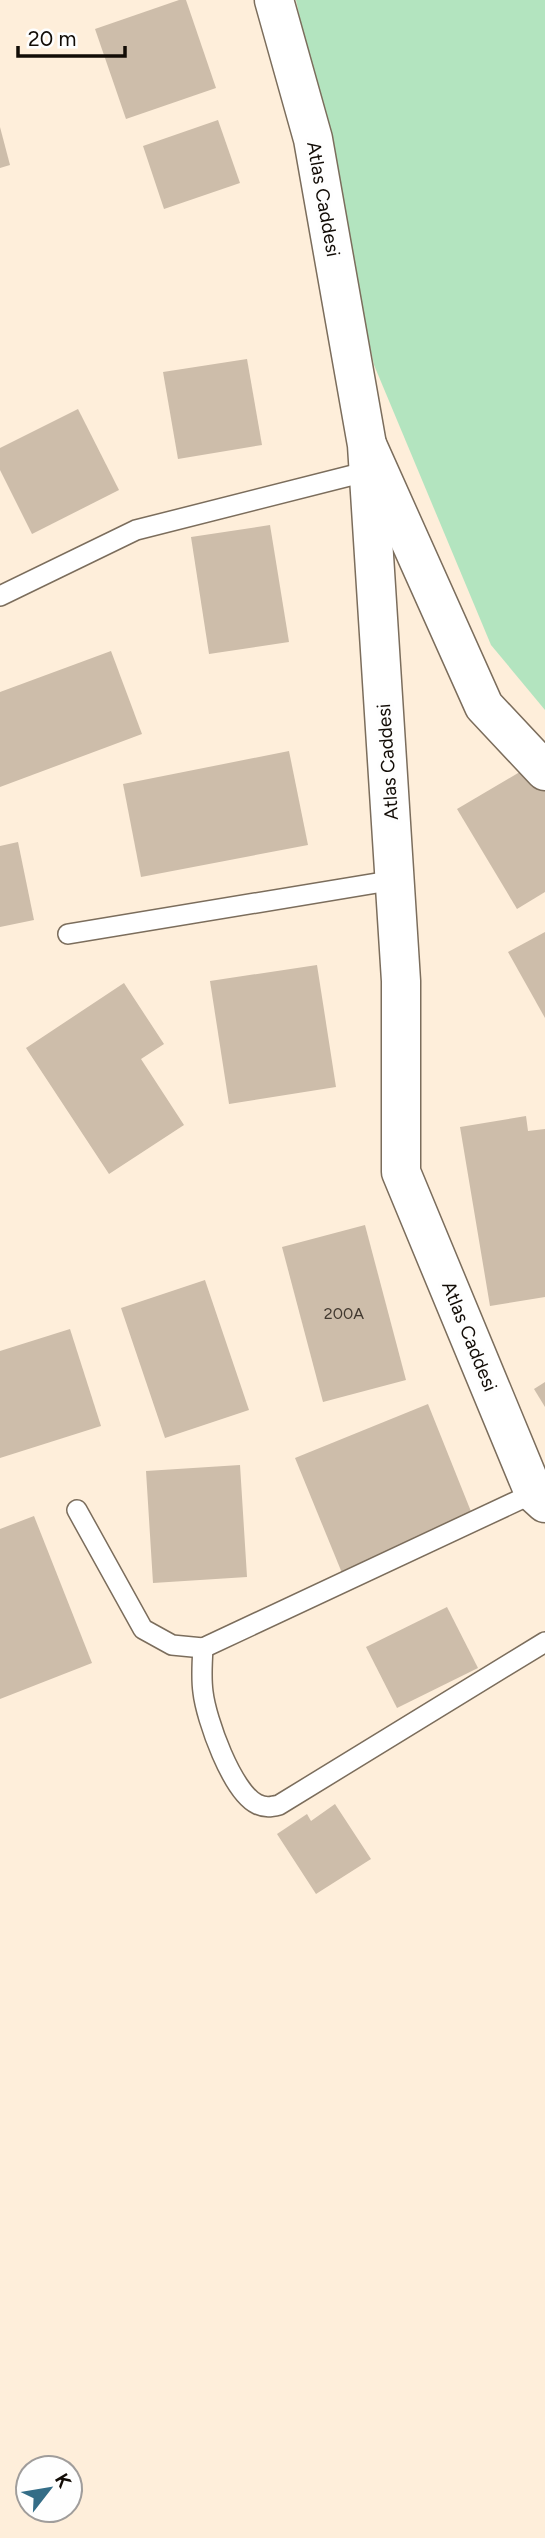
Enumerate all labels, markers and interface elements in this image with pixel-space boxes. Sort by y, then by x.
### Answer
scale bar [18,14,124,58]
text: 20 m [28,26,76,51]
street label: Atlas Caddesi [302,140,345,259]
street label: Atlas Caddesi [372,703,403,821]
street label: Atlas Caddesi [437,1278,502,1395]
house number: 200A [324,1304,364,1323]
north arrow [14,2454,84,2524]
text: K [50,2469,76,2492]

